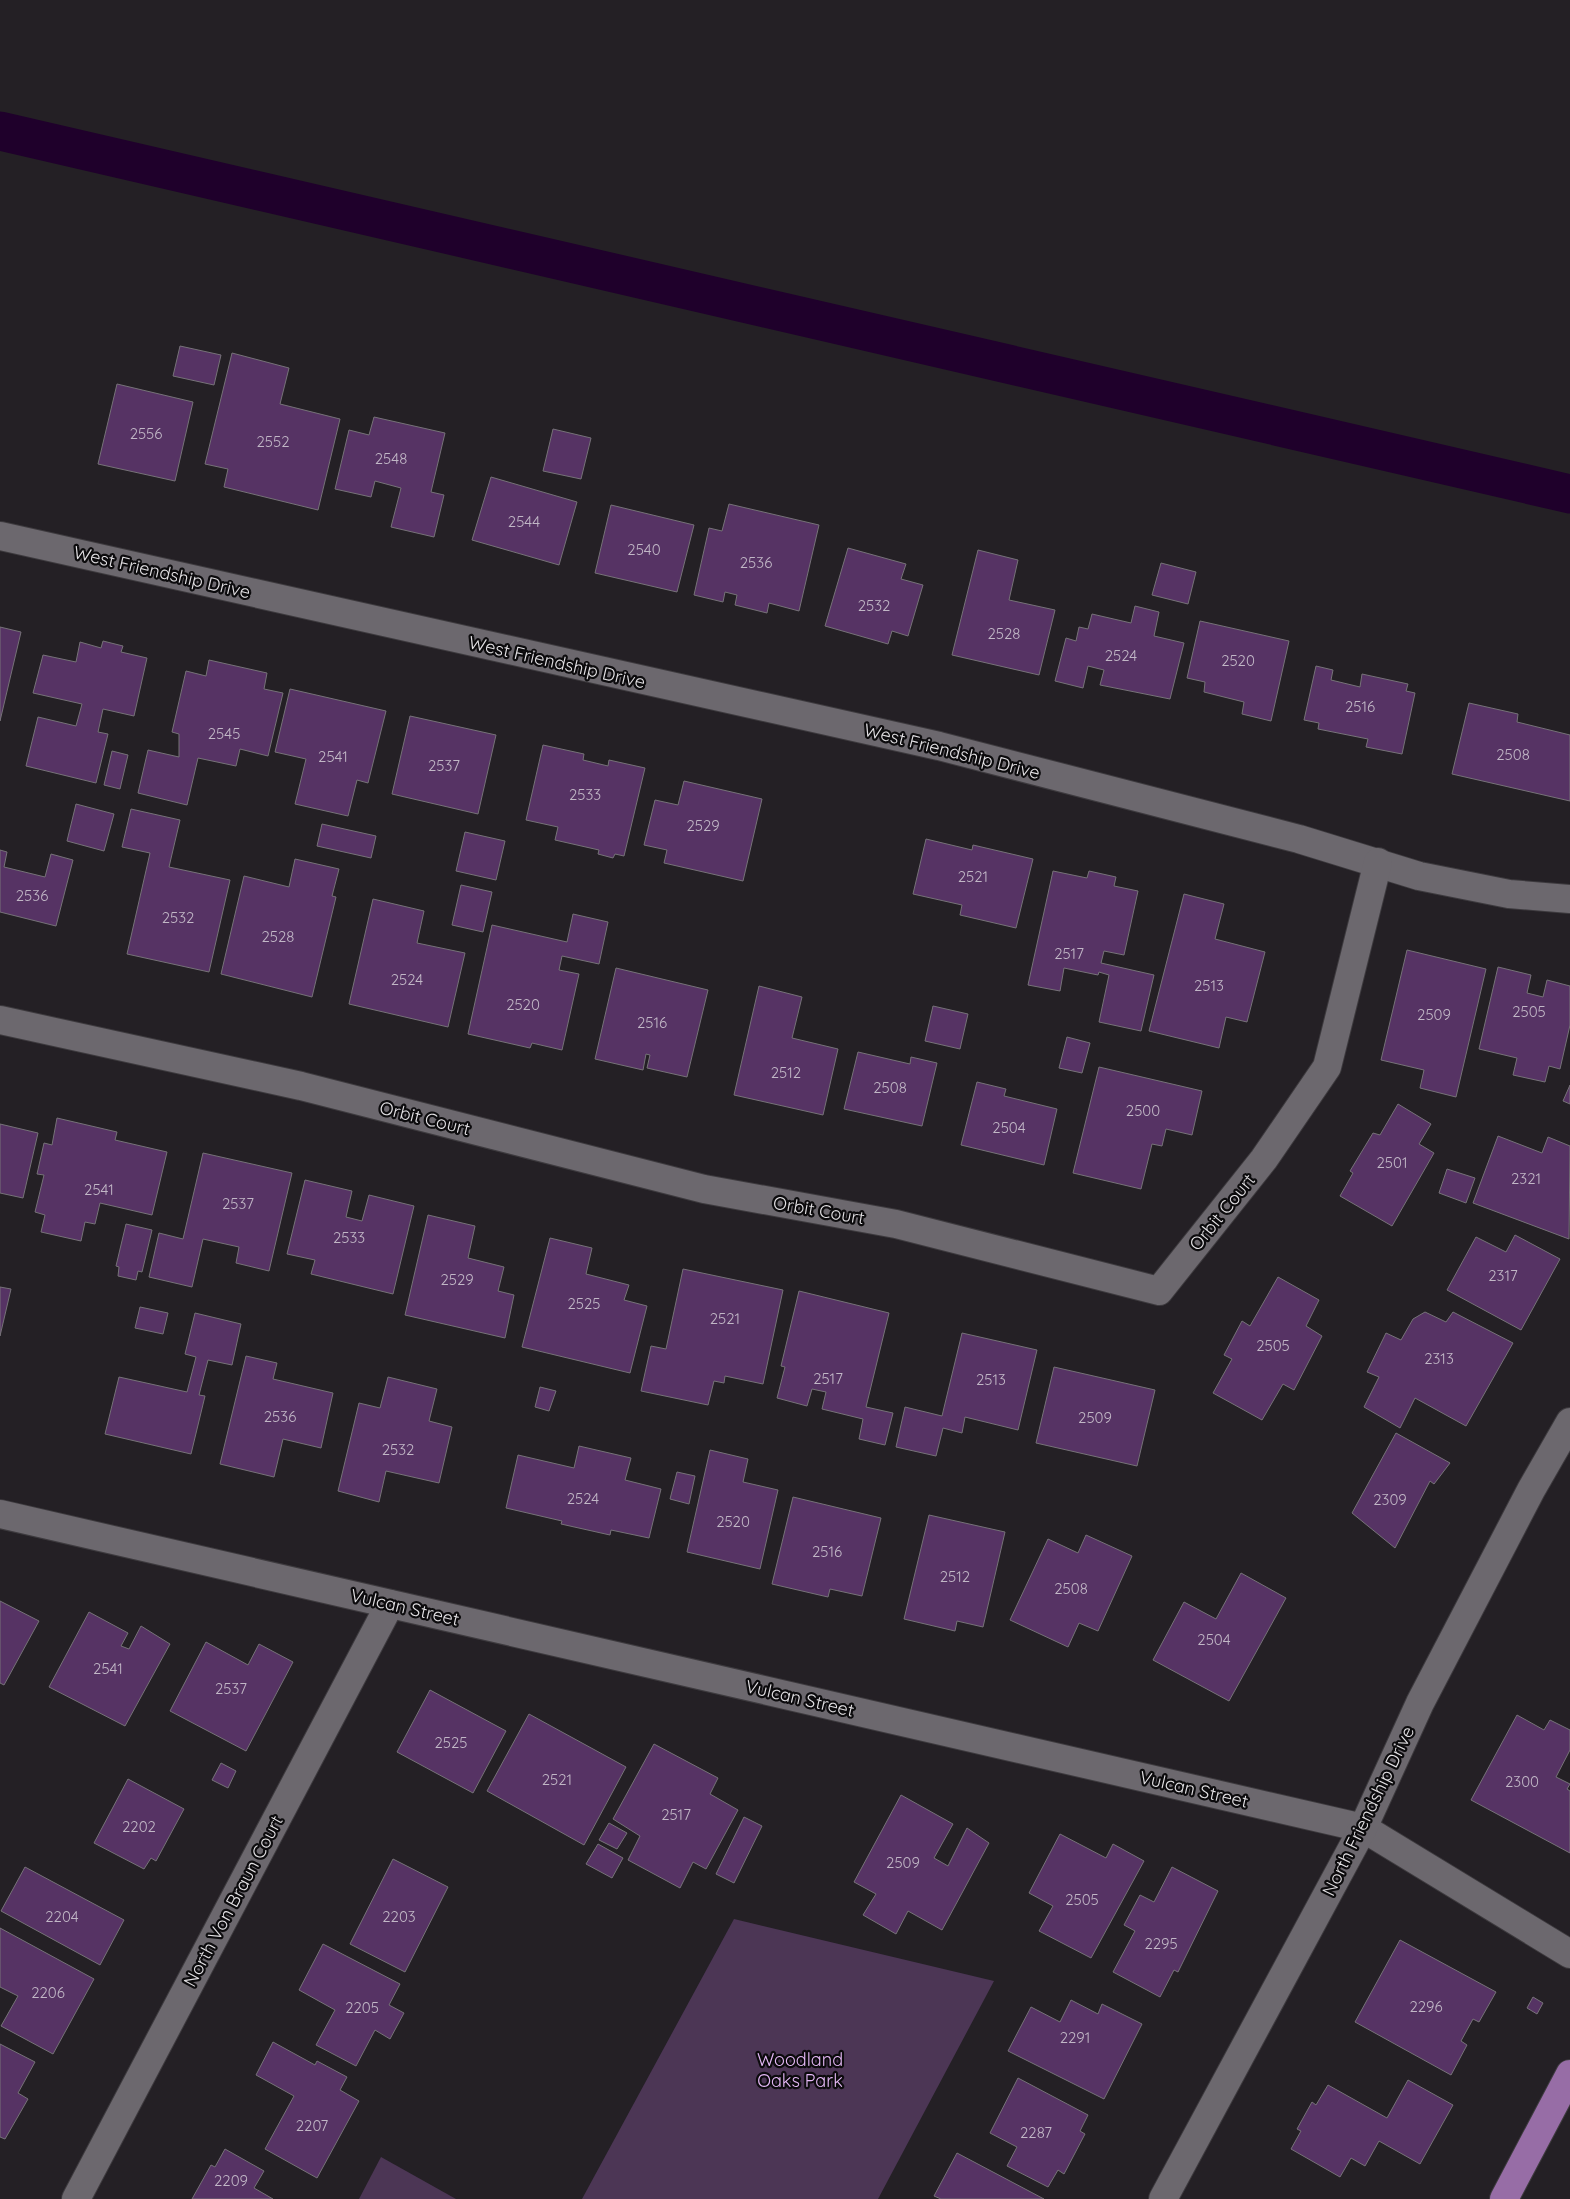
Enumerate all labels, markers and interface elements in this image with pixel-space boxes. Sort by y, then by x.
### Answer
house number: 2556 [130,424,162,443]
house number: 2552 [257,432,289,451]
house number: 2548 [375,449,407,468]
house number: 2544 [508,512,540,531]
street label: West Friendship Drive [71,540,253,604]
house number: 2540 [627,540,661,559]
house number: 2536 [740,553,772,572]
house number: 2532 [858,596,890,615]
house number: 2528 [988,624,1020,643]
street label: West Friendship Drive [466,630,648,694]
house number: 2524 [1105,646,1137,665]
house number: 2520 [1221,651,1255,670]
house number: 2516 [1345,697,1375,716]
street label: West Friendship Drive [862,718,1042,784]
house number: 2545 [208,724,240,743]
house number: 2508 [1496,745,1530,764]
house number: 2541 [318,747,348,766]
house number: 2537 [428,756,460,775]
house number: 2533 [569,785,601,804]
house number: 2529 [686,816,720,835]
house number: 2521 [958,867,988,886]
house number: 2536 [16,886,48,905]
house number: 2532 [162,908,194,927]
house number: 2528 [262,927,294,946]
house number: 2517 [1054,944,1084,963]
house number: 2524 [391,970,423,989]
house number: 2513 [1194,976,1224,995]
house number: 2520 [506,995,540,1014]
house number: 2505 [1512,1002,1546,1021]
house number: 2509 [1417,1005,1451,1024]
house number: 2516 [637,1013,667,1032]
house number: 2512 [771,1063,801,1082]
house number: 2508 [873,1078,907,1097]
street label: Orbit Court [377,1096,473,1140]
house number: 2500 [1126,1101,1160,1120]
house number: 2504 [992,1118,1026,1137]
house number: 2501 [1377,1153,1407,1172]
street label: Orbit Court [1184,1169,1260,1255]
house number: 2321 [1511,1169,1541,1188]
house number: 2541 [84,1180,114,1199]
street label: Orbit Court [772,1191,866,1229]
house number: 2537 [222,1194,254,1213]
house number: 2533 [333,1228,365,1247]
house number: 2317 [1488,1266,1518,1285]
house number: 2529 [440,1270,474,1289]
house number: 2525 [568,1294,600,1313]
house number: 2521 [710,1309,740,1328]
house number: 2505 [1256,1336,1290,1355]
house number: 2313 [1424,1349,1454,1368]
house number: 2517 [813,1369,843,1388]
house number: 2513 [976,1370,1006,1389]
house number: 2536 [264,1407,296,1426]
house number: 2509 [1078,1408,1112,1427]
house number: 2532 [382,1440,414,1459]
house number: 2524 [567,1489,599,1508]
house number: 2309 [1373,1490,1407,1509]
house number: 2520 [716,1512,750,1531]
house number: 2516 [812,1542,842,1561]
house number: 2512 [940,1567,970,1586]
house number: 2508 [1054,1579,1088,1598]
street label: Vulcan Street [348,1583,462,1631]
house number: 2504 [1197,1630,1231,1649]
house number: 2541 [93,1659,123,1678]
street label: Vulcan Street [743,1674,857,1722]
house number: 2537 [215,1679,247,1698]
street label: North Friendship Drive [1317,1722,1419,1900]
house number: 2525 [435,1733,467,1752]
street label: Vulcan Street [1137,1765,1251,1813]
house number: 2521 [542,1770,572,1789]
house number: 2300 [1505,1772,1539,1791]
house number: 2517 [661,1805,691,1824]
street label: North Von Braun Court [178,1811,288,1991]
house number: 2202 [122,1817,156,1836]
house number: 2509 [886,1853,920,1872]
house number: 2505 [1065,1890,1099,1909]
house number: 2204 [45,1907,79,1926]
house number: 2203 [382,1907,416,1926]
house number: 2295 [1144,1934,1178,1953]
house number: 2206 [31,1983,65,2002]
house number: 2296 [1409,1997,1443,2016]
house number: 2205 [345,1998,379,2017]
house number: 2291 [1060,2028,1090,2047]
park label: Woodland Oaks Park [757,2048,843,2092]
house number: 2207 [296,2116,329,2135]
house number: 2287 [1020,2123,1052,2142]
house number: 2209 [214,2171,248,2190]

